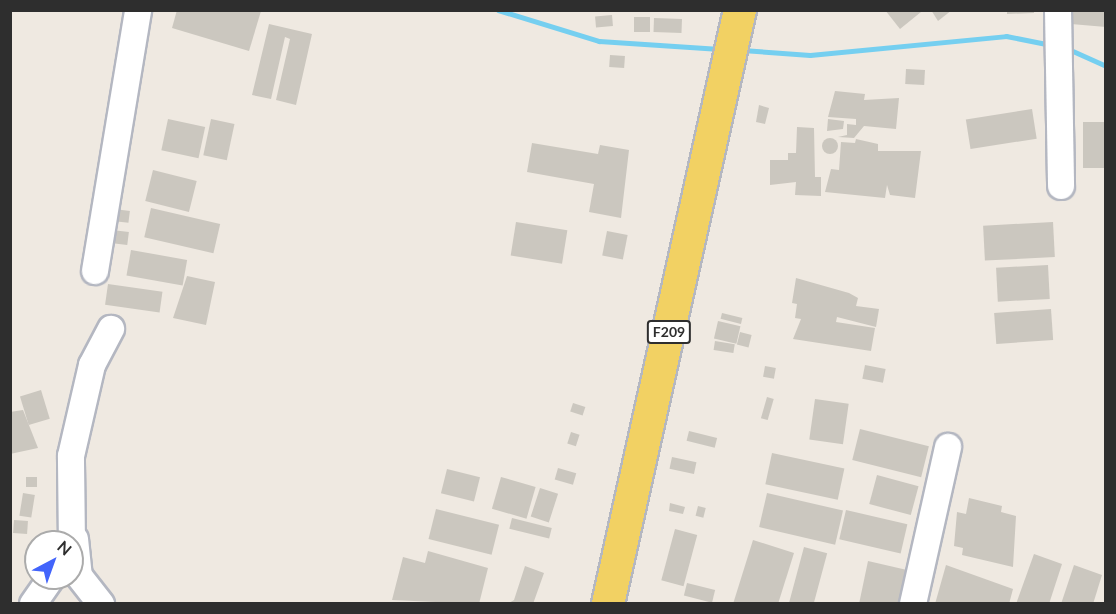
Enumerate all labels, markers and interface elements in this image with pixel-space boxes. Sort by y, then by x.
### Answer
road number: F209 [646,321,692,343]
north arrow [24,530,84,590]
text: N [54,536,76,559]

